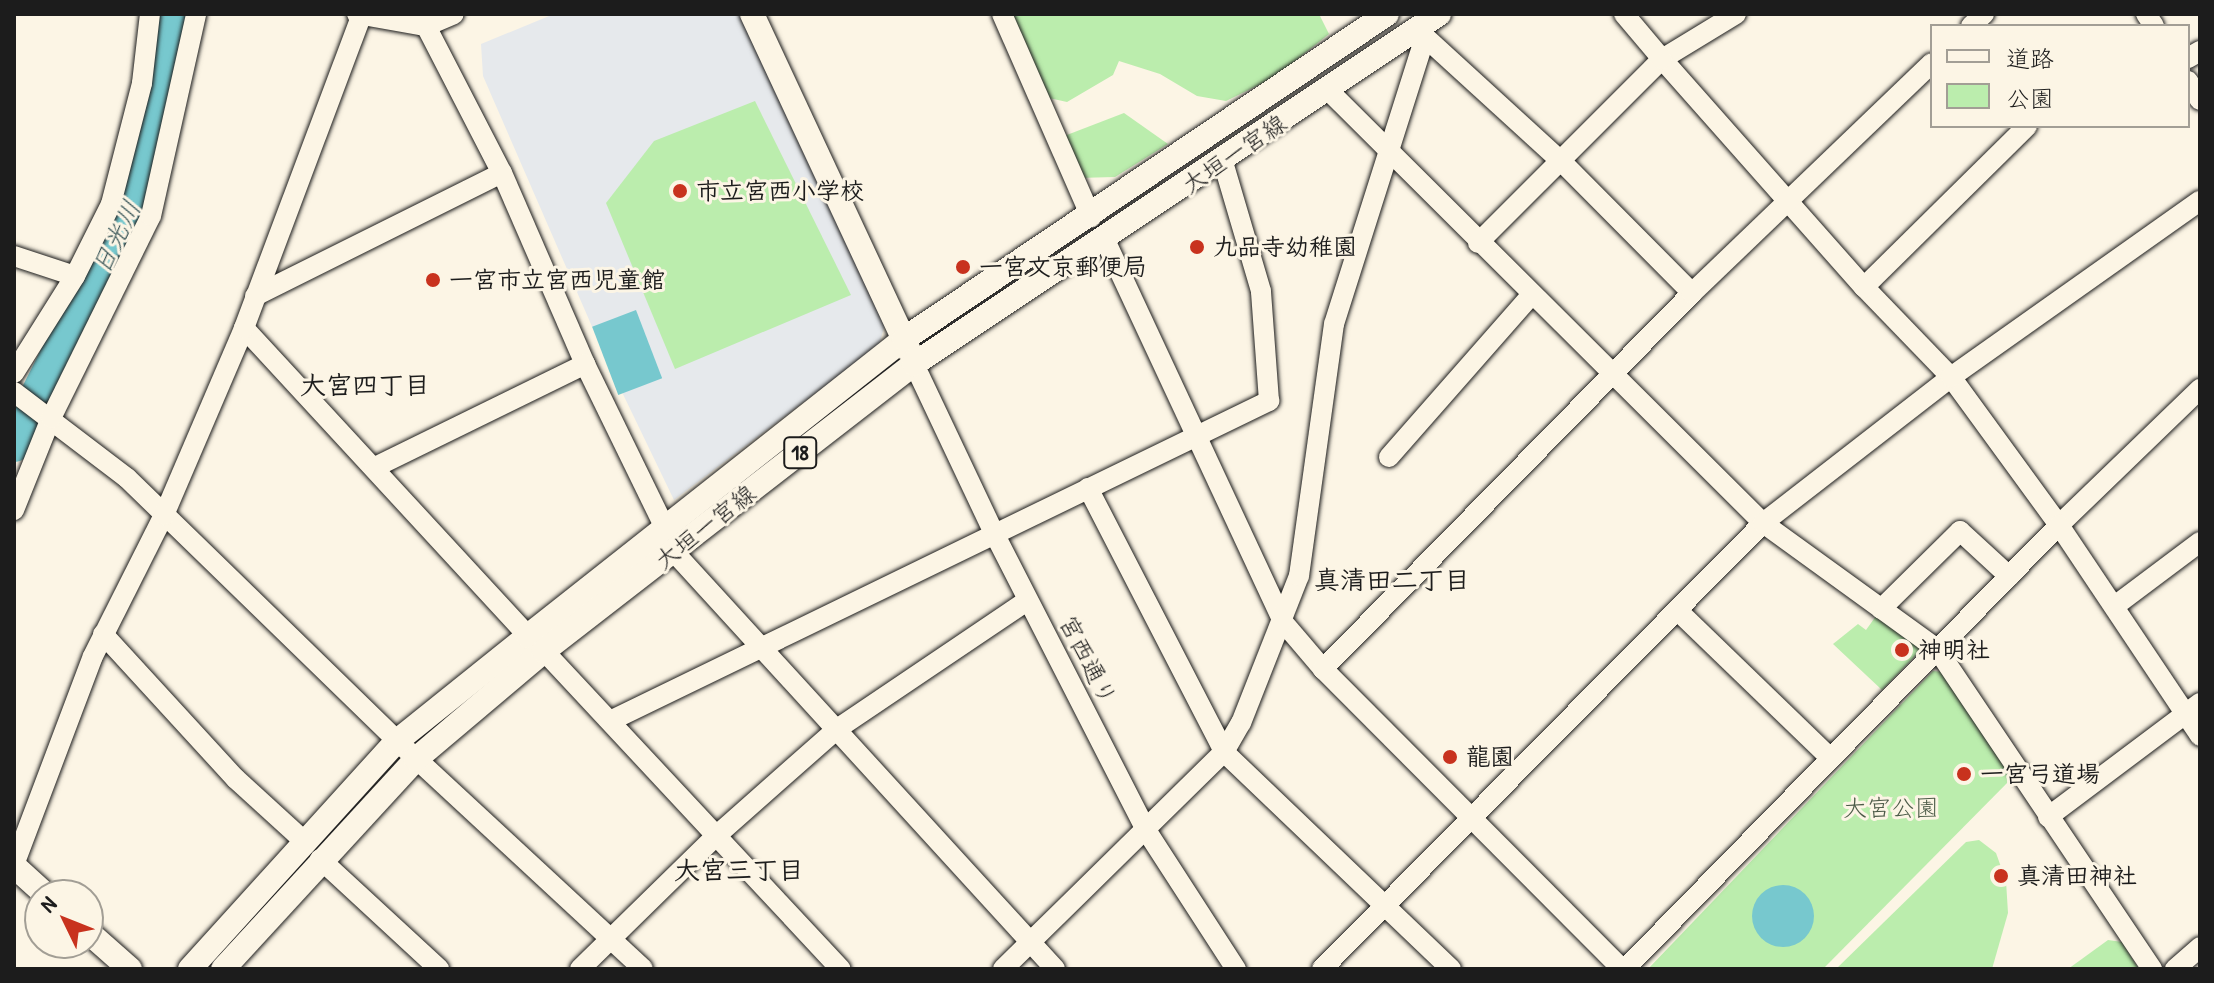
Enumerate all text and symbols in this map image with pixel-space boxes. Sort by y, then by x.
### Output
legend [1930,24,2190,128]
text: 道路 [2006,42,2054,74]
text: 公園 [2006,82,2054,114]
street label: 大垣一宮線 [1176,109,1292,199]
place label: 市立宮西小学校 [696,177,864,205]
marker: 市立宮西小学校 [671,182,689,200]
water label: 日光川 [85,195,147,279]
place label: 九品寺幼稚園 [1213,233,1357,261]
marker: 九品寺幼稚園 [1188,238,1206,256]
place label: 一宮文京郵便局 [979,253,1147,281]
marker: 一宮文京郵便局 [954,258,972,276]
place label: 一宮市立宮西児童館 [449,266,665,294]
marker: 一宮市立宮西児童館 [424,271,442,289]
district label: 大宮四丁目 [300,369,430,401]
road number: 18 [782,435,818,471]
street label: 大垣一宮線 [649,479,761,575]
district label: 真清田二丁目 [1314,564,1470,596]
street label: 宮西通り [1053,611,1123,709]
place label: 神明社 [1918,636,1990,664]
marker: 神明社 [1893,641,1911,659]
place label: 龍園 [1466,743,1514,771]
marker: 龍園 [1441,748,1459,766]
place label: 一宮弓道場 [1980,760,2100,788]
marker: 一宮弓道場 [1955,765,1973,783]
park label: 大宮公園 [1843,794,1939,822]
district label: 大宮三丁目 [674,854,804,886]
place label: 真清田神社 [2017,862,2137,890]
marker: 真清田神社 [1992,867,2010,885]
north arrow [24,879,104,959]
text: N [33,889,63,919]

